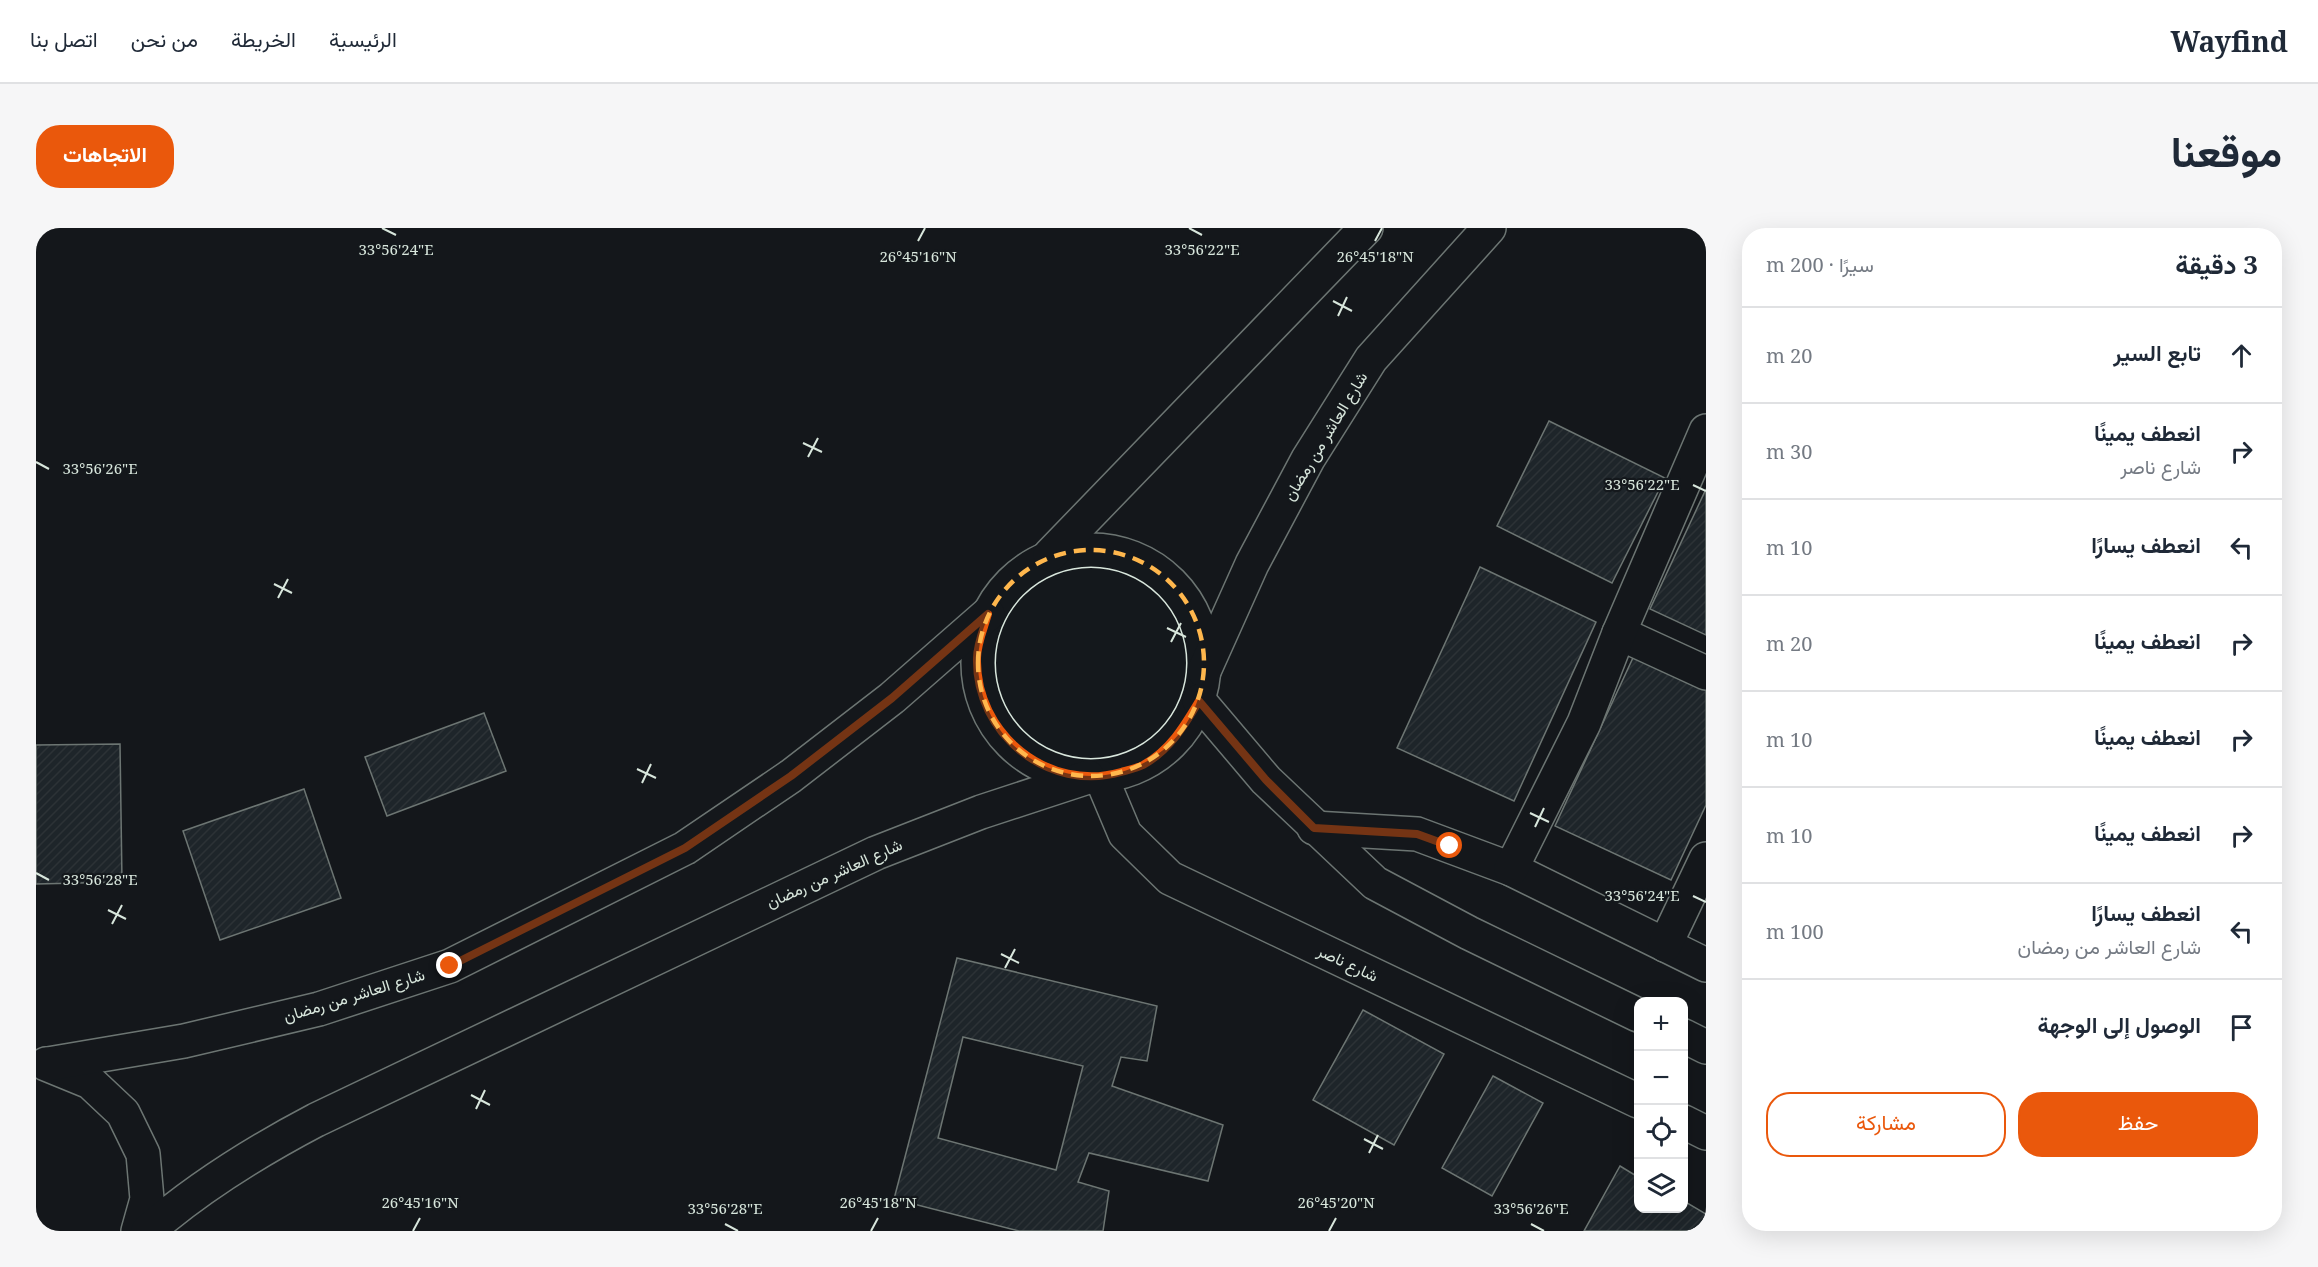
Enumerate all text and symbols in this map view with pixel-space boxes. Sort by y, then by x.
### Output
text: Wayfind [2170,22,2288,60]
text: اتصل بنا [30,25,98,53]
text: من نحن [131,25,198,53]
text: الخريطة [231,25,296,53]
text: الرئيسية [329,25,397,53]
text: موقعنا [2171,122,2282,179]
button: الاتجاهات [36,125,174,188]
text: 33°56'24"E [358,239,434,259]
text: 33°56'22"E [1164,239,1240,259]
text: 26°45'16"N [879,246,957,266]
text: 26°45'18"N [1336,246,1414,266]
text: 3 دقيقة [2175,246,2258,282]
text: سيرًا · 200 m [1766,251,1874,278]
text: تابع السير [2113,337,2201,367]
icon: ahead [2225,339,2258,372]
text: 20 m [1766,342,1812,369]
street label: شارع العاشر من رمضان [1278,367,1373,505]
text: انعطف يمينًا [2094,417,2201,447]
icon: right [2225,435,2258,468]
text: 30 m [1766,438,1812,465]
text: شارع ناصر [2120,453,2201,480]
text: 33°56'26"E [62,458,138,478]
text: 33°56'22"E [1604,474,1680,494]
text: انعطف يسارًا [2091,529,2201,559]
icon: left [2225,531,2258,564]
text: 10 m [1766,534,1812,561]
text: انعطف يمينًا [2094,625,2201,655]
icon: right [2225,627,2258,660]
text: 20 m [1766,630,1812,657]
text: انعطف يمينًا [2094,721,2201,751]
icon: right [2225,723,2258,756]
text: 10 m [1766,726,1812,753]
text: انعطف يمينًا [2094,817,2201,847]
icon: right [2225,819,2258,852]
text: 10 m [1766,822,1812,849]
route start [1436,832,1462,858]
street label: شارع العاشر من رمضان [763,833,906,914]
text: 33°56'28"E [62,869,138,889]
text: 33°56'24"E [1604,885,1680,905]
text: انعطف يسارًا [2091,897,2201,927]
icon: left [2225,915,2258,948]
text: 100 m [1766,918,1824,945]
text: شارع العاشر من رمضان [2018,933,2201,960]
street label: شارع ناصر [1313,939,1382,988]
route end [436,952,462,978]
street label: شارع العاشر من رمضان [281,963,428,1028]
map controls [1634,997,1688,1213]
button: + [1634,997,1688,1051]
text: الوصول إلى الوجهة [2037,1009,2201,1039]
icon: arrive [2225,1011,2258,1044]
button: − [1634,1051,1688,1105]
button: مشاركة [1766,1092,2006,1157]
button: حفظ [2018,1092,2258,1157]
button: locate [1634,1105,1688,1159]
button: layers [1634,1159,1688,1213]
text: 26°45'16"N [381,1192,459,1212]
text: 26°45'18"N [839,1192,917,1212]
text: 26°45'20"N [1297,1192,1375,1212]
text: 33°56'28"E [687,1198,763,1218]
text: 33°56'26"E [1493,1198,1569,1218]

